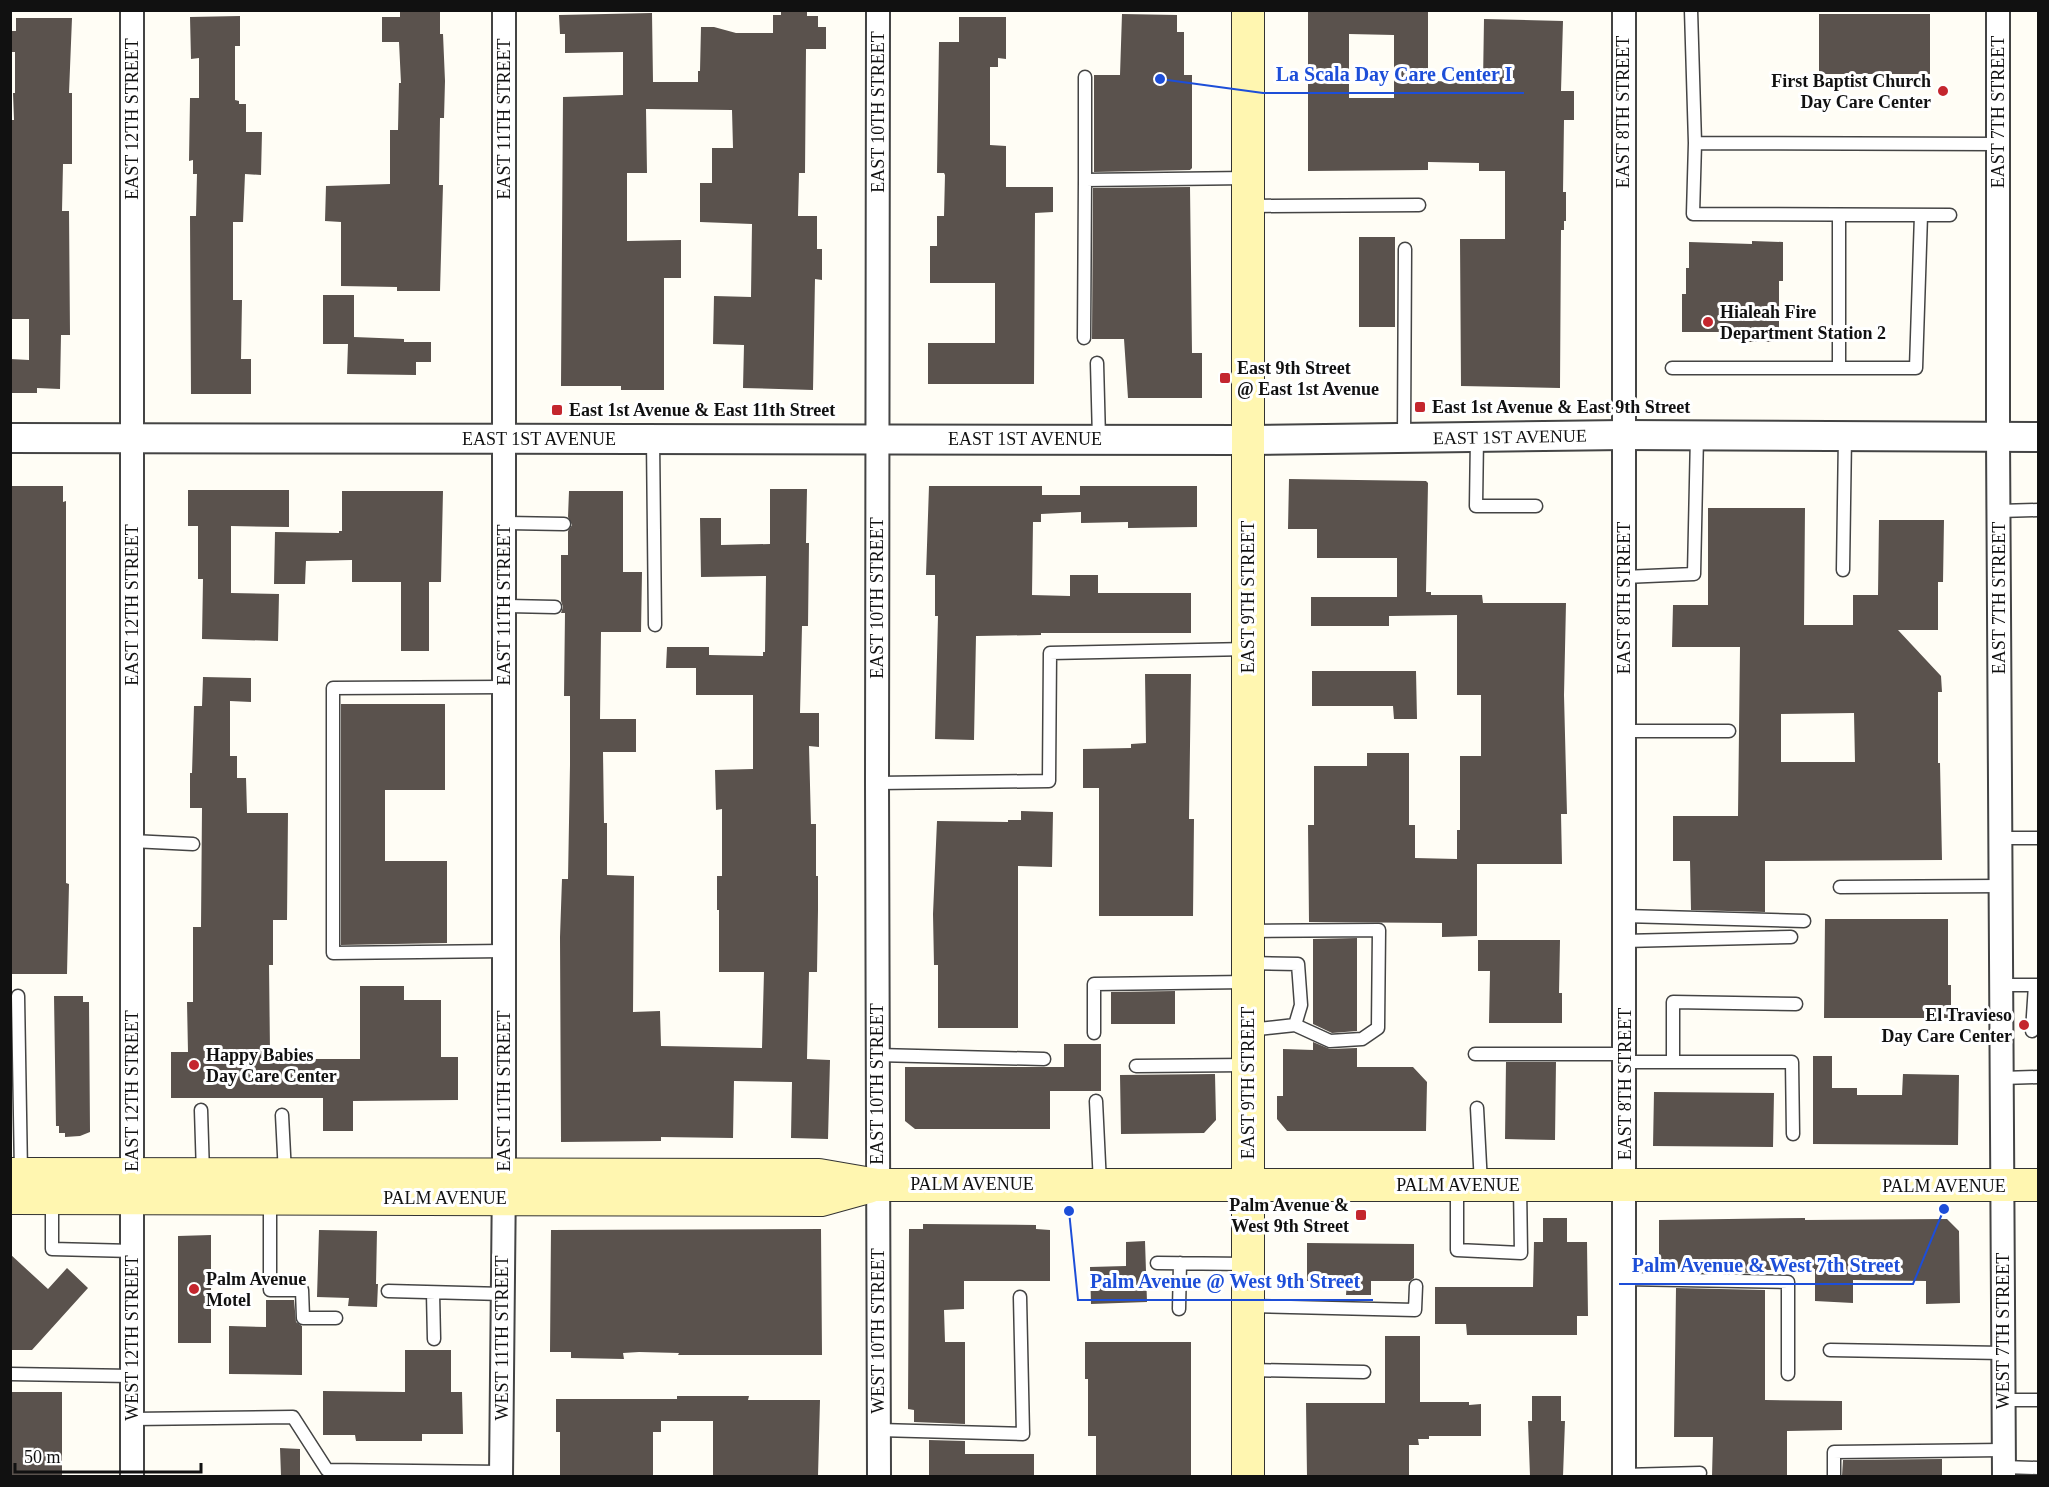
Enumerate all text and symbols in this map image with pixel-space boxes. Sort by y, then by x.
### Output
street label: EAST 10TH STREET [868,31,888,193]
street label: EAST 8TH STREET [1613,36,1633,188]
street label: EAST 7TH STREET [1988,36,2008,188]
street label: EAST 12TH STREET [122,38,142,200]
street label: EAST 11TH STREET [494,38,514,200]
callout: La Scala Day Care Center I [1263,55,1524,93]
text: La Scala Day Care Center I [1276,63,1512,86]
place label: First Baptist Church Day Care Center [1771,71,1931,112]
marker: First Baptist Church Day Care Center [1936,84,1950,98]
place label: Hialeah Fire Department Station 2 [1720,302,1886,343]
marker: Hialeah Fire Department Station 2 [1701,315,1715,329]
place label: East 9th Street @ East 1st Avenue [1237,358,1379,399]
marker: East 9th Street @ East 1st Avenue [1218,371,1232,385]
place label: East 1st Avenue & East 9th Street [1432,397,1690,417]
place label: East 1st Avenue & East 11th Street [569,400,835,420]
marker: East 1st Avenue & East 9th Street [1413,400,1427,414]
marker: East 1st Avenue & East 11th Street [550,403,564,417]
street label: EAST 1ST AVENUE [1433,426,1587,448]
street label: EAST 1ST AVENUE [462,429,616,449]
street label: EAST 1ST AVENUE [948,429,1102,449]
street label: EAST 10TH STREET [867,517,887,679]
street label: EAST 9TH STREET [1238,521,1258,673]
street label: EAST 8TH STREET [1614,522,1634,674]
street label: EAST 7TH STREET [1989,522,2009,674]
street label: EAST 12TH STREET [122,524,142,686]
street label: EAST 11TH STREET [494,524,514,686]
street label: EAST 10TH STREET [867,1003,887,1165]
place label: El Travieso Day Care Center [1881,1005,2012,1046]
street label: EAST 9TH STREET [1238,1007,1258,1159]
street label: EAST 8TH STREET [1615,1008,1635,1160]
street label: EAST 12TH STREET [122,1010,142,1172]
street label: EAST 11TH STREET [494,1010,514,1172]
marker: El Travieso Day Care Center [2017,1018,2031,1032]
place label: Happy Babies Day Care Center [206,1045,337,1086]
marker: Happy Babies Day Care Center [187,1058,201,1072]
street label: PALM AVENUE [910,1174,1034,1194]
street label: PALM AVENUE [1396,1175,1520,1195]
street label: PALM AVENUE [1882,1176,2006,1196]
street label: PALM AVENUE [383,1188,507,1208]
place label: Palm Avenue & West 9th Street [1229,1195,1349,1236]
marker: Palm Avenue & West 9th Street [1354,1208,1368,1222]
callout: Palm Avenue & West 7th Street [1619,1246,1913,1284]
street label: WEST 10TH STREET [868,1248,888,1414]
street label: WEST 7TH STREET [1993,1253,2013,1409]
text: Palm Avenue & West 7th Street [1632,1254,1900,1276]
street label: WEST 12TH STREET [122,1255,142,1421]
street label: WEST 11TH STREET [492,1256,512,1421]
callout: Palm Avenue @ West 9th Street [1078,1262,1373,1300]
place label: Palm Avenue Motel [206,1269,306,1310]
text: Palm Avenue @ West 9th Street [1090,1270,1360,1293]
marker: Palm Avenue Motel [187,1282,201,1296]
scale bar [15,1436,201,1474]
text: 50 m [24,1447,61,1467]

